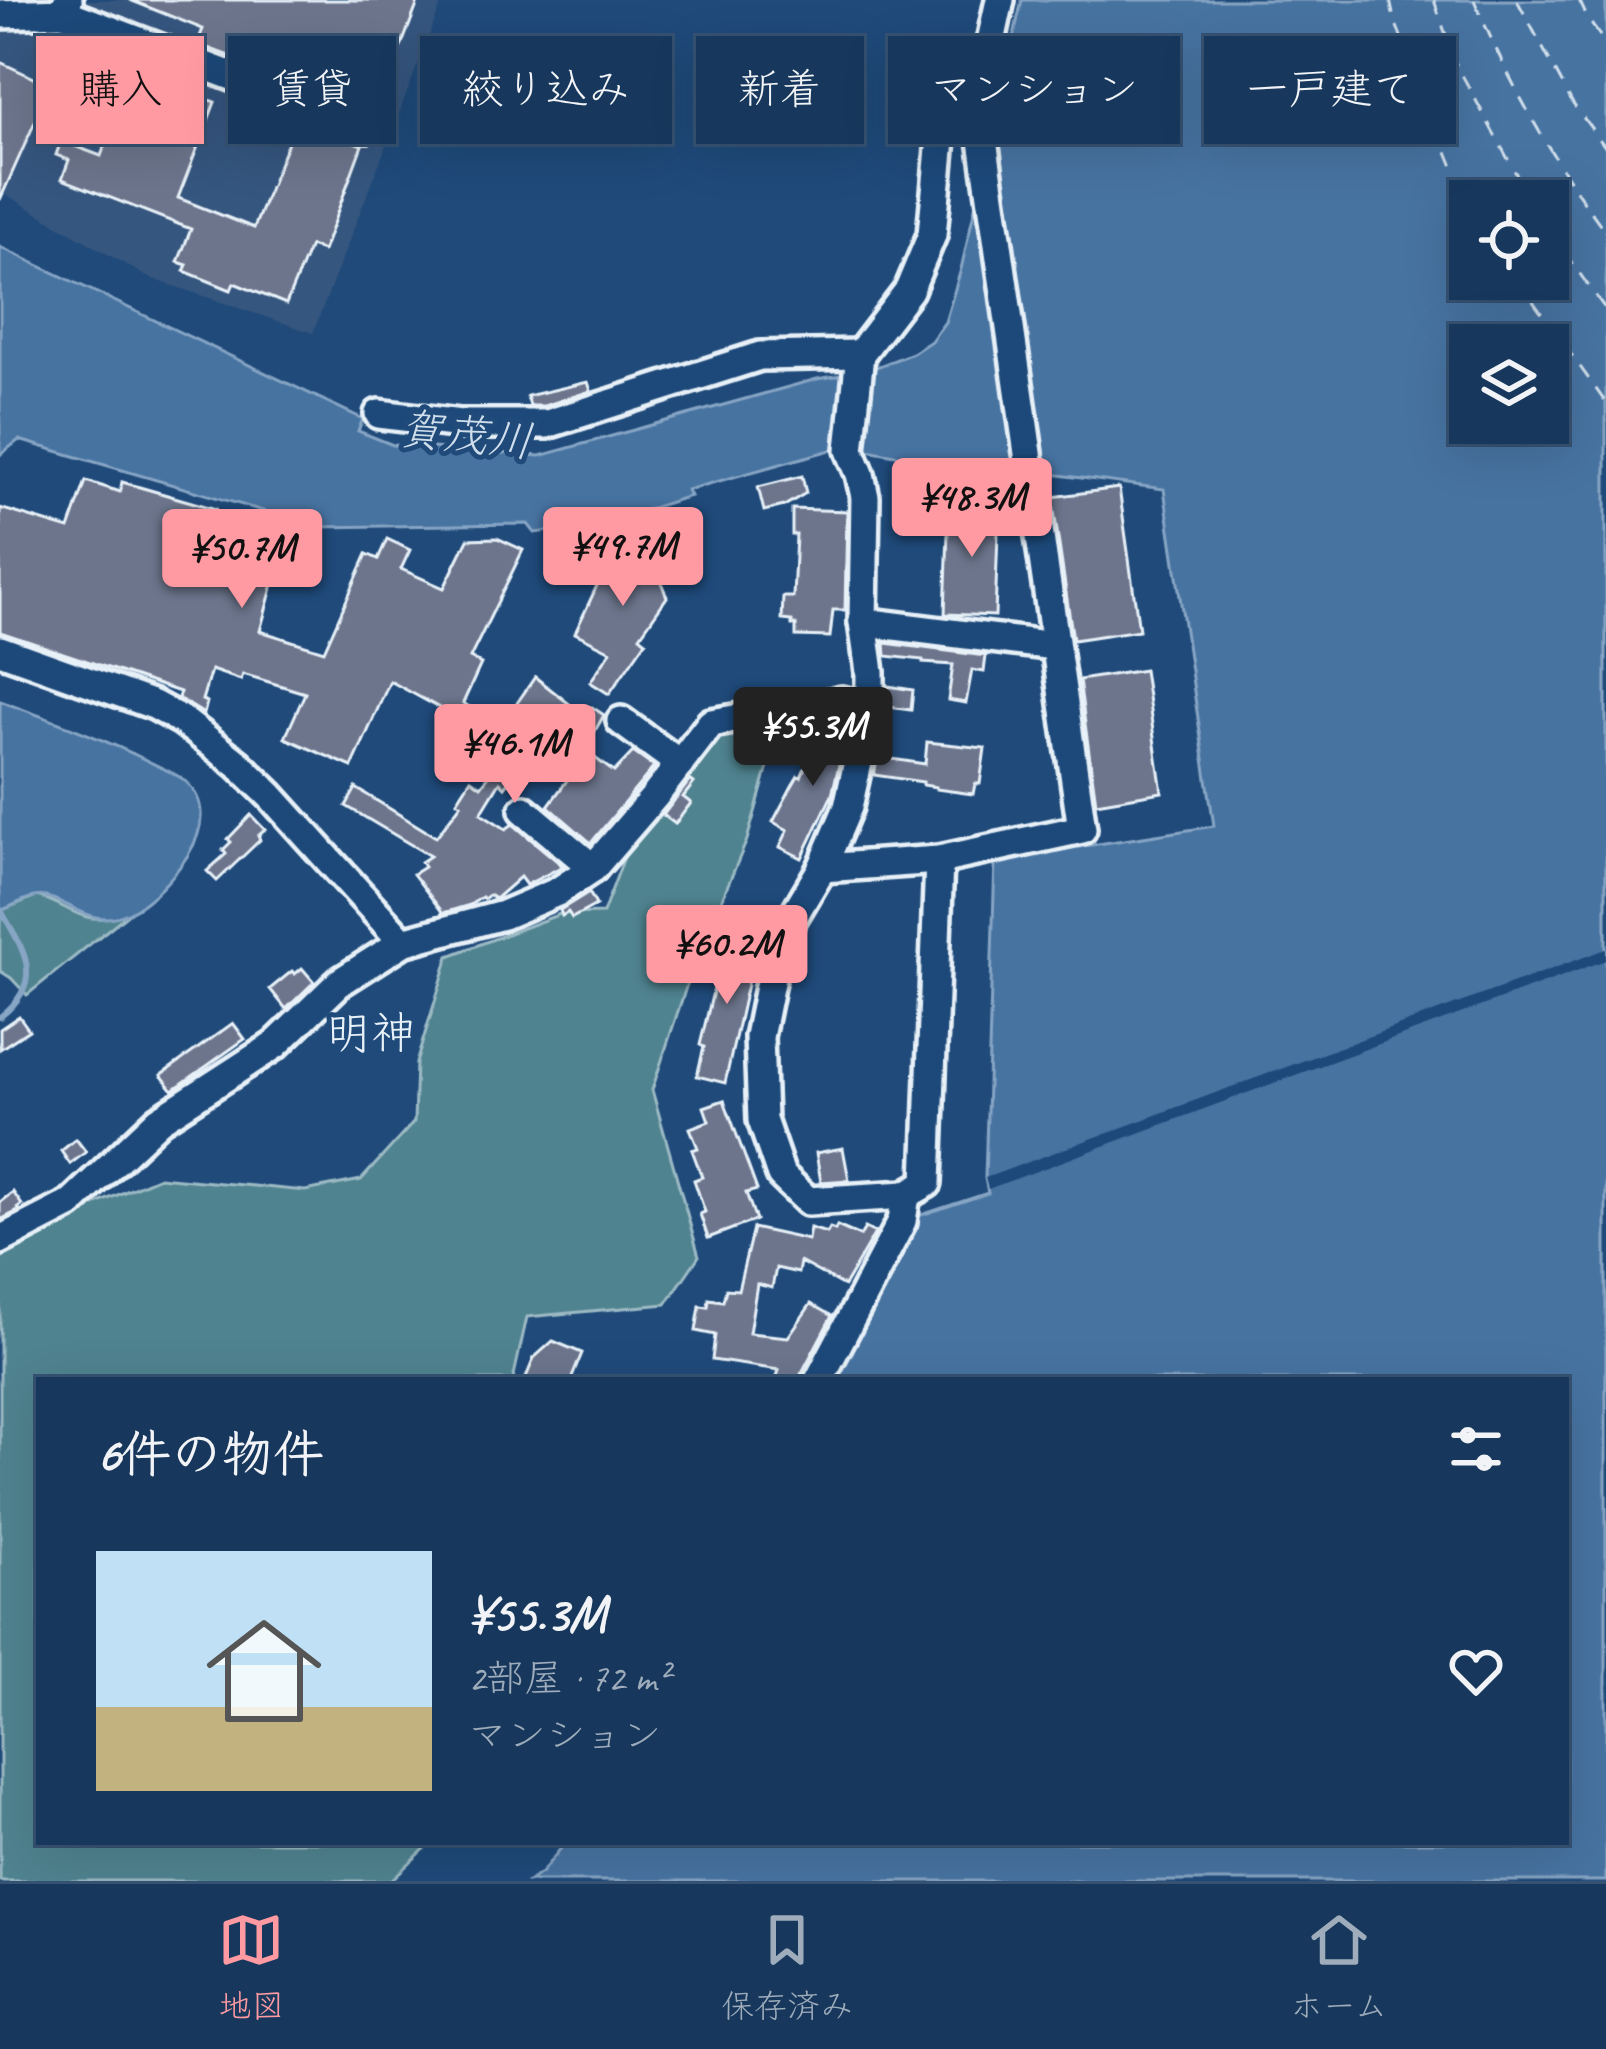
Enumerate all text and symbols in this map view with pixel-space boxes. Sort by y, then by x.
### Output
chip: 購入 [36,36,204,144]
chip: 賃貸 [228,36,396,144]
chip: 絞り込み [420,36,672,144]
chip: 新着 [696,36,864,144]
chip: マンション [888,36,1180,144]
chip: 一戸建て [1204,36,1456,144]
map controls [1449,180,1569,444]
button: locate [1449,180,1569,300]
button: layers [1449,324,1569,444]
water label: 賀茂川 [396,400,536,471]
pin: ¥48.3M [874,458,1070,560]
text: ¥48.3M [919,472,1025,521]
pin: ¥49.7M [525,507,721,609]
pin: ¥50.7M [144,509,340,611]
text: ¥49.7M [570,521,676,570]
text: ¥50.7M [189,523,295,572]
pin: ¥55.3M [715,687,911,789]
text: ¥55.3M [760,701,866,750]
pin: ¥46.1M [417,704,613,806]
text: ¥46.1M [461,718,569,767]
pin: ¥60.2M [629,905,825,1007]
text: ¥60.2M [673,919,781,968]
district label: 明神 [326,1005,416,1062]
icon: filters [1443,1416,1509,1482]
text: 6件の物件 [96,1422,324,1486]
text: ¥55.3M [468,1582,605,1646]
icon: home [192,1599,336,1743]
icon: heart [1443,1638,1509,1704]
text: 2部屋 · 72 m² [468,1654,669,1703]
text: マンション [468,1711,661,1760]
tab: 地図 [218,1907,284,2027]
tab: 保存済み [721,1907,853,2027]
tab: ホーム [1290,1907,1388,2027]

